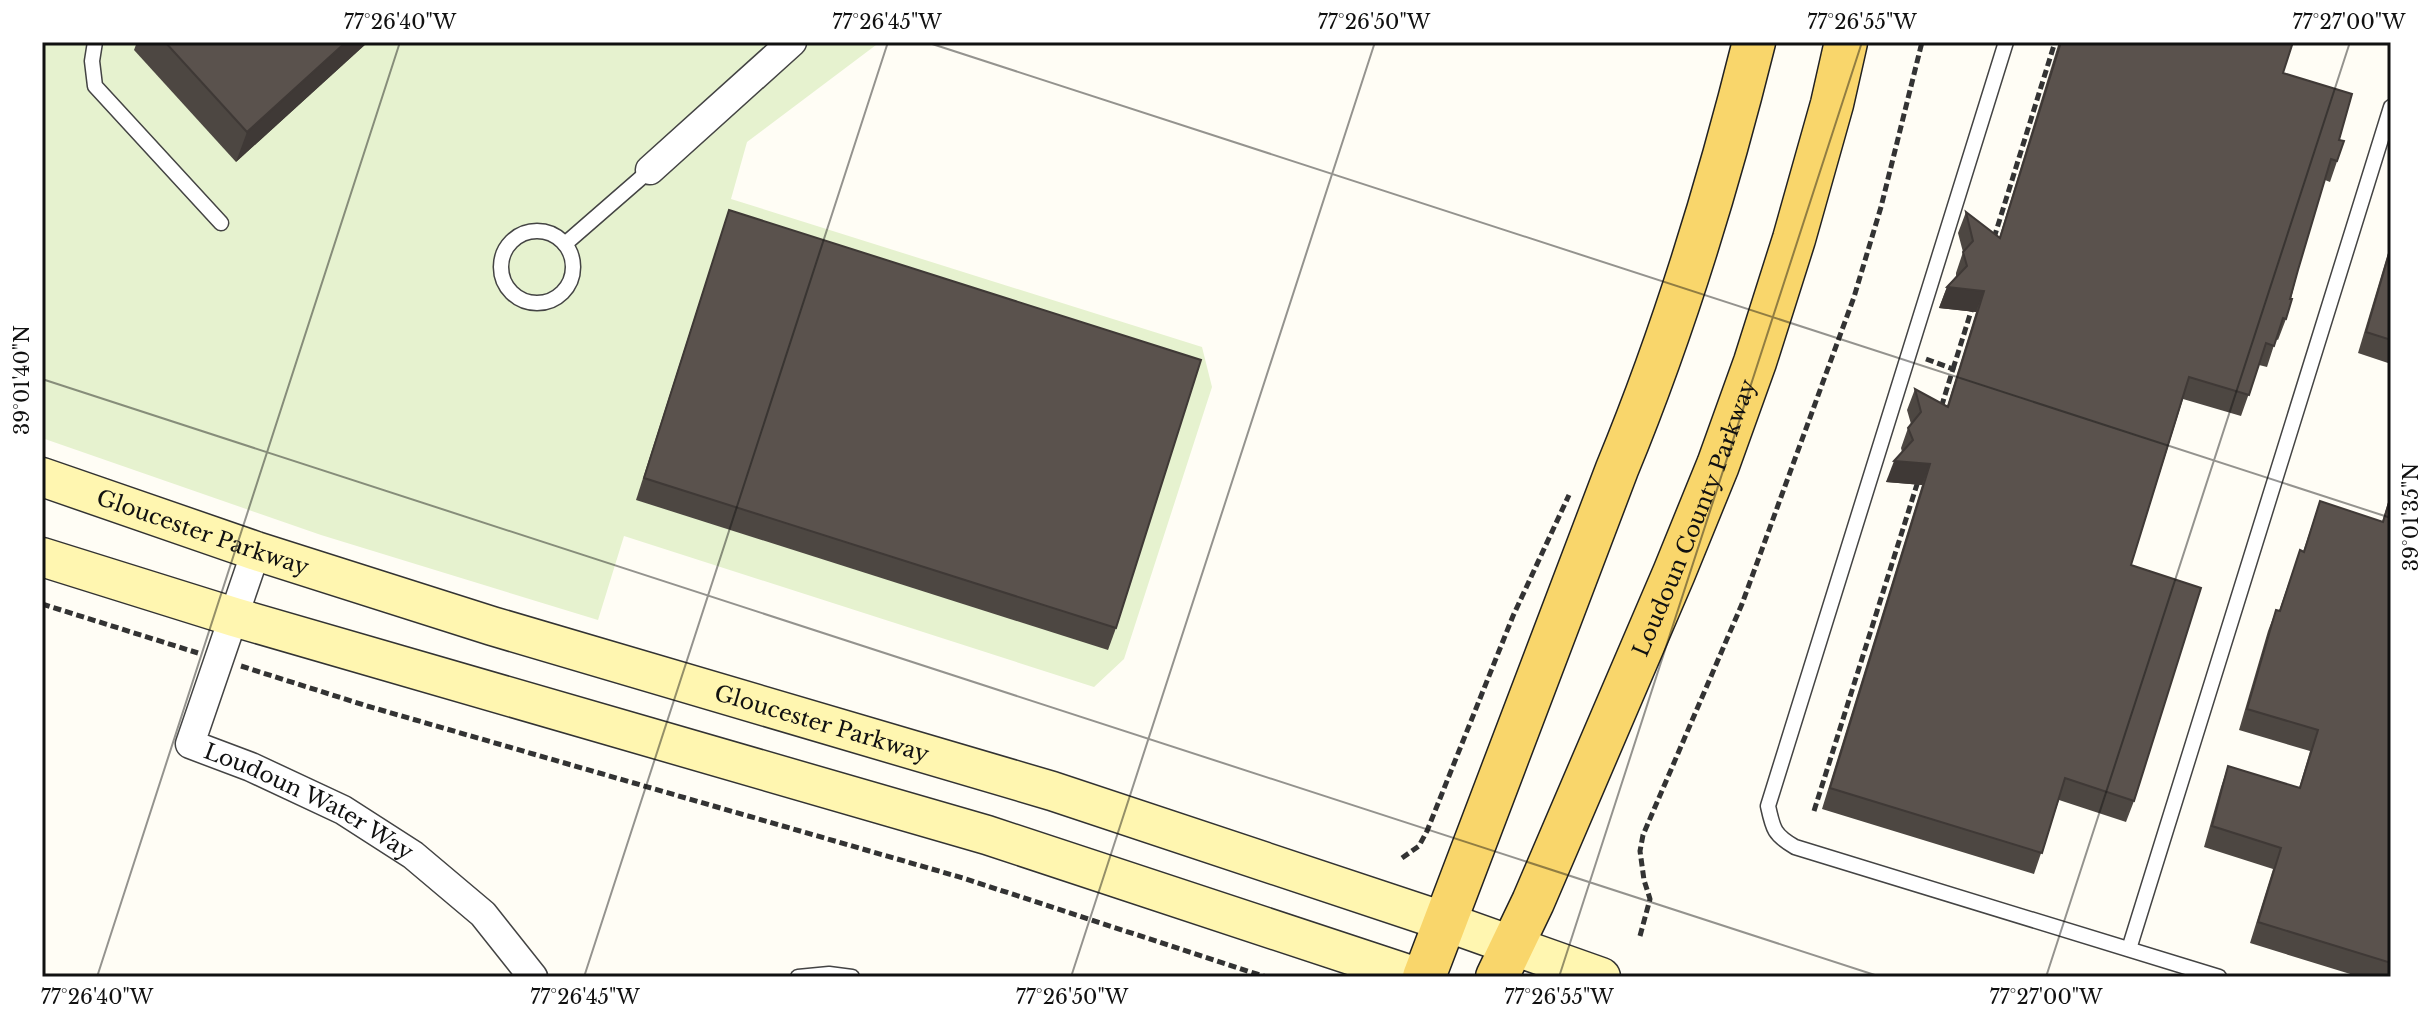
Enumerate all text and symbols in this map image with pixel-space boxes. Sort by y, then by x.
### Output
text: 77°26'40"W [344,10,457,34]
text: 77°26'45"W [832,10,942,34]
text: 77°26'50"W [1318,10,1431,34]
text: 77°26'55"W [1807,10,1917,34]
text: 77°27'00"W [2292,10,2406,34]
text: 39°01'40"N [10,325,34,435]
street label: Loudoun County Parkway [1626,375,1761,660]
text: 39°01'35"N [2399,463,2423,571]
street label: Gloucester Parkway [93,483,312,580]
street label: Gloucester Parkway [711,679,932,768]
street label: Loudoun Water Way [200,737,419,865]
text: 77°26'40"W [41,985,154,1009]
text: 77°26'45"W [530,985,640,1009]
text: 77°26'50"W [1016,985,1129,1009]
text: 77°26'55"W [1504,985,1614,1009]
text: 77°27'00"W [1989,985,2103,1009]

